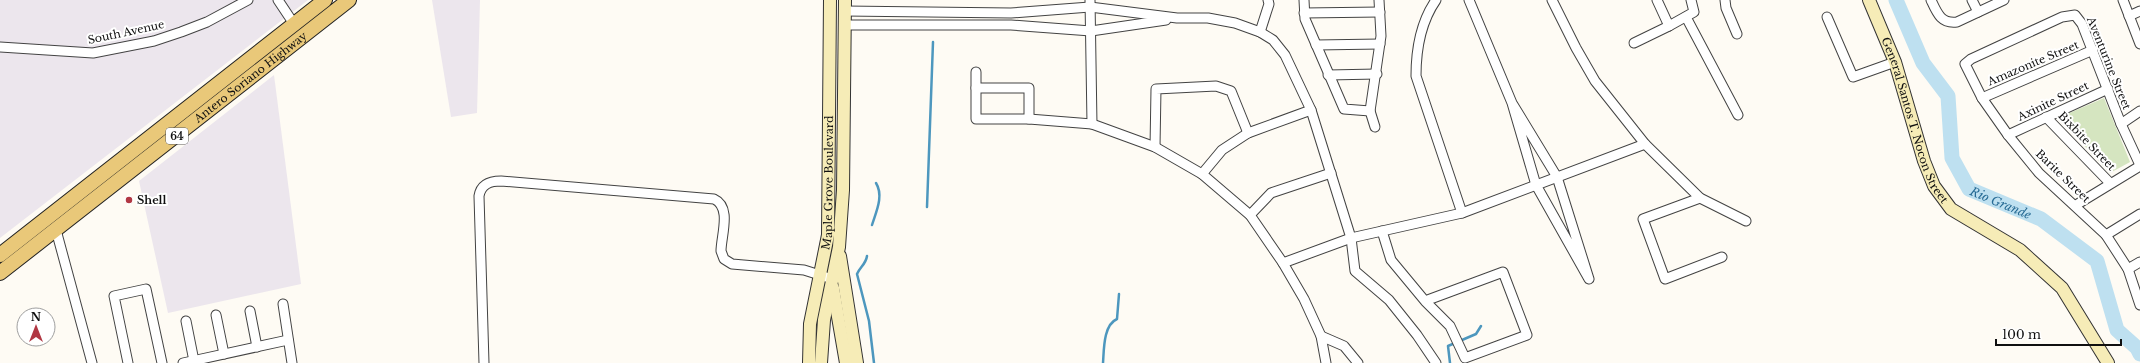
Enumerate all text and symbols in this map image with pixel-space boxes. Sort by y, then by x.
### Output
street label: Aventurine Street [2084,14,2134,112]
street label: South Avenue [86,17,166,47]
street label: Antero Soriano Highway [190,29,310,126]
street label: General Santos T. Nocon Street [1878,35,1952,207]
street label: Amazonite Street [1984,37,2081,89]
street label: Axinite Street [2014,78,2092,124]
street label: Bixbite Street [2055,109,2119,174]
street label: Maple Grove Boulevard [818,115,836,251]
road number: 64 [166,128,188,144]
street label: Barite Street [2033,147,2094,206]
water label: Rio Grande [1967,183,2034,222]
place label: Shell [137,193,166,207]
marker: Shell [124,195,134,205]
north arrow [16,307,56,347]
text: N [31,310,42,324]
scale bar [1996,321,2121,347]
text: 100 m [2002,327,2041,342]

